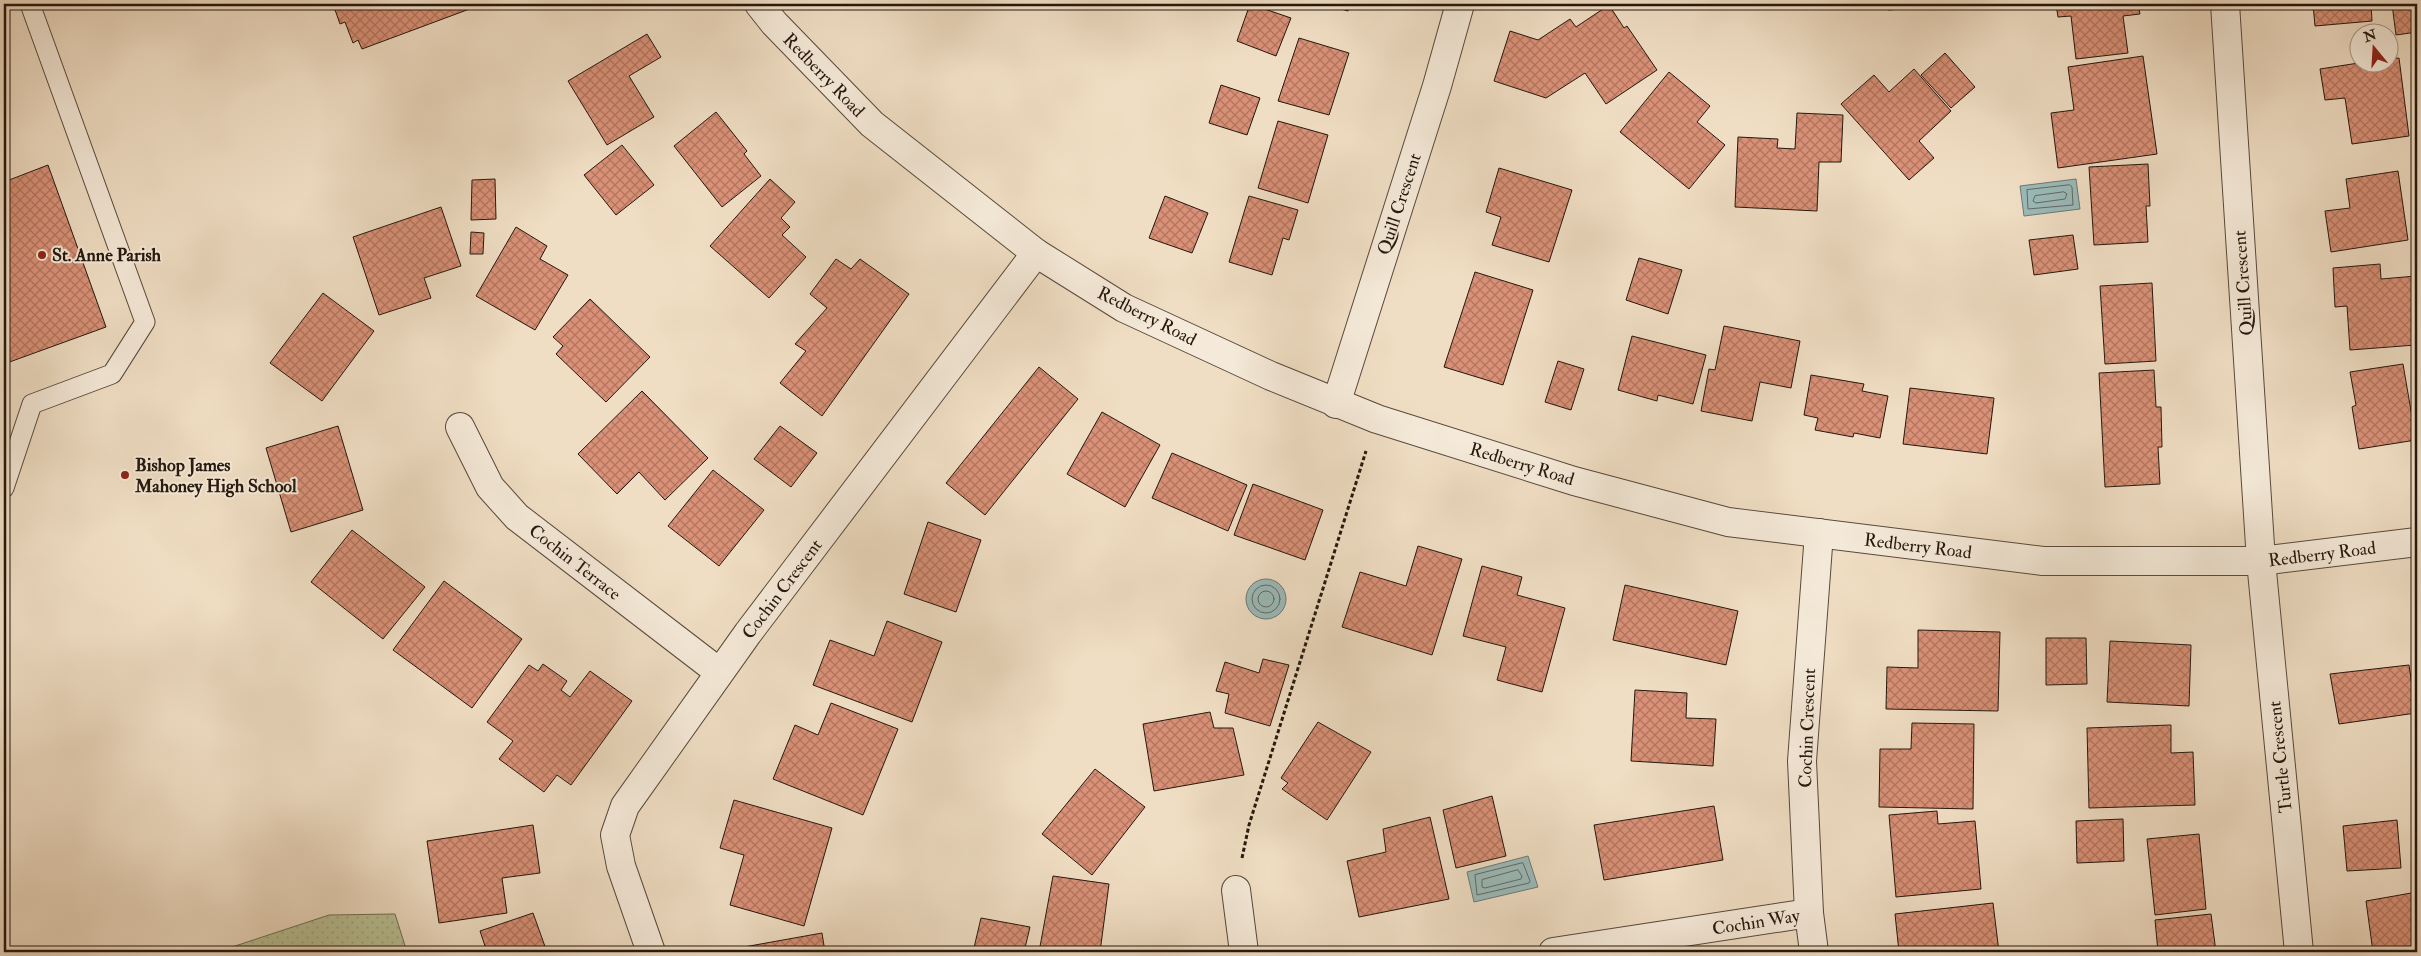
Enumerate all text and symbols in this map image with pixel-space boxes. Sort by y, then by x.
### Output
north arrow [2348,22,2398,72]
text: N [2361,26,2379,46]
street label: Redberry Road [778,28,870,122]
street label: Quill Crescent [1372,150,1427,258]
street label: Quill Crescent [2228,229,2259,336]
place label: St. Anne Parish [52,244,162,267]
marker: St. Anne Parish [36,249,48,261]
street label: Redberry Road [1093,282,1200,351]
street label: Redberry Road [1467,438,1577,491]
place label: Bishop James Mahoney High School [134,454,297,498]
marker: Bishop James Mahoney High School [119,469,131,481]
street label: Cochin Terrace [524,519,626,606]
street label: Redberry Road [1863,528,1973,565]
street label: Cochin Crescent [737,535,828,644]
street label: Redberry Road [2267,536,2377,573]
street label: Cochin Crescent [1794,668,1821,788]
street label: Turtle Crescent [2263,700,2298,814]
street label: Cochin Way [1711,904,1803,941]

